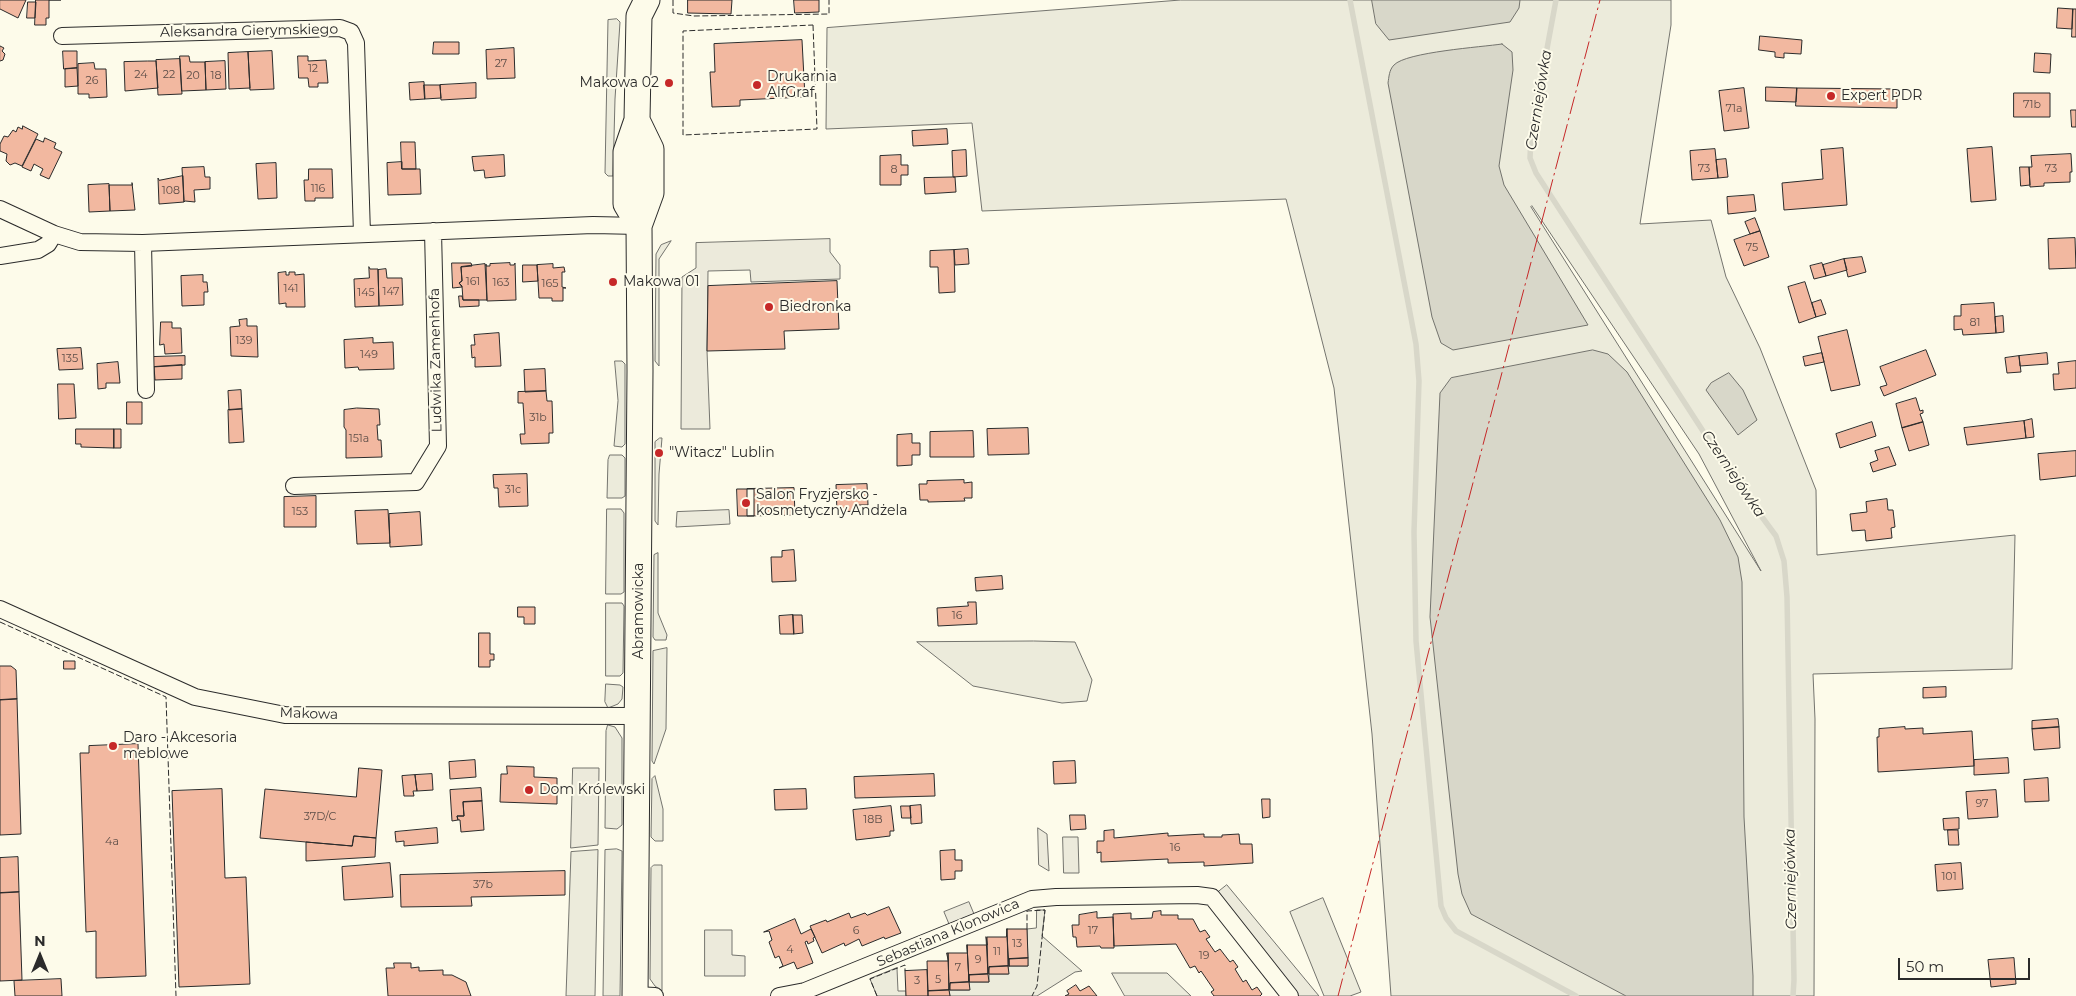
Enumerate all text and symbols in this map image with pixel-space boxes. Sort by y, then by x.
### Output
street label: Aleksandra Gierymskiego [160,21,338,41]
water label: Czerniejówka [1522,49,1556,151]
house number: 27 [495,57,507,71]
house number: 12 [308,62,318,76]
house number: 24 [134,68,148,82]
house number: 22 [163,68,175,82]
house number: 20 [186,69,200,83]
house number: 18 [211,69,221,83]
place label: Drukarnia AlfGraf [767,69,837,102]
house number: 26 [86,74,98,88]
place label: Makowa 02 [580,75,659,91]
marker: Makowa 02 [663,77,675,89]
marker: Drukarnia AlfGraf [751,79,763,91]
place label: Expert PDR [1841,88,1922,104]
marker: Expert PDR [1825,90,1837,102]
house number: 71b [2023,98,2041,112]
house number: 71a [1725,102,1743,116]
house number: 73 [1698,162,1710,176]
house number: 73 [2045,162,2057,176]
house number: 8 [890,163,898,177]
house number: 116 [311,182,325,196]
house number: 108 [162,184,180,198]
house number: 75 [1746,241,1758,255]
place label: Makowa 01 [623,274,700,290]
house number: 161 [466,275,480,289]
house number: 163 [493,276,509,290]
marker: Makowa 01 [607,276,619,288]
house number: 165 [542,277,558,291]
house number: 141 [284,282,298,296]
house number: 147 [382,285,400,299]
house number: 145 [357,286,375,300]
street label: Ludwika Zamenhofa [426,288,446,432]
place label: Biedronka [779,299,851,315]
marker: Biedronka [763,301,775,313]
house number: 81 [1970,316,1980,330]
house number: 139 [236,334,252,348]
house number: 149 [360,348,378,362]
house number: 135 [62,352,78,366]
house number: 31b [529,411,547,425]
water label: Czerniejówka [1697,427,1769,521]
house number: 151a [349,432,369,446]
place label: "Witacz" Lublin [669,445,775,461]
marker: "Witacz" Lublin [653,447,665,459]
house number: 31c [505,483,521,497]
place label: Salon Fryzjersko - kosmetyczny Andżela [756,487,907,520]
marker: Salon Fryzjersko - kosmetyczny Andżela [740,497,752,509]
house number: 153 [292,505,308,519]
street label: Abramowicka [631,563,647,659]
house number: 16 [952,609,962,623]
street label: Makowa [279,705,339,723]
place label: Daro - Akcesoria meblowe [123,730,237,762]
marker: Daro - Akcesoria meblowe [107,740,119,752]
place label: Dom Królewski [539,782,645,798]
marker: Dom Królewski [523,784,535,796]
house number: 97 [1975,797,1989,811]
house number: 37D/C [304,810,336,824]
house number: 18B [863,813,883,827]
water label: Czerniejówka [1781,828,1801,930]
house number: 4a [105,835,119,849]
house number: 16 [1170,841,1180,855]
house number: 101 [1941,870,1957,884]
house number: 37b [473,878,493,892]
street label: Sebastiana Klonowica [874,895,1022,971]
house number: 6 [853,924,859,938]
house number: 17 [1088,924,1098,938]
north arrow [15,931,65,981]
text: N [34,932,46,950]
house number: 13 [1012,937,1022,951]
house number: 4 [786,943,794,957]
house number: 11 [993,945,1001,959]
scale bar [1901,948,2034,980]
house number: 19 [1199,949,1209,963]
house number: 9 [975,953,981,967]
text: 50 m [1906,957,1944,976]
house number: 7 [955,961,961,975]
house number: 5 [935,973,941,987]
house number: 3 [914,974,920,988]

